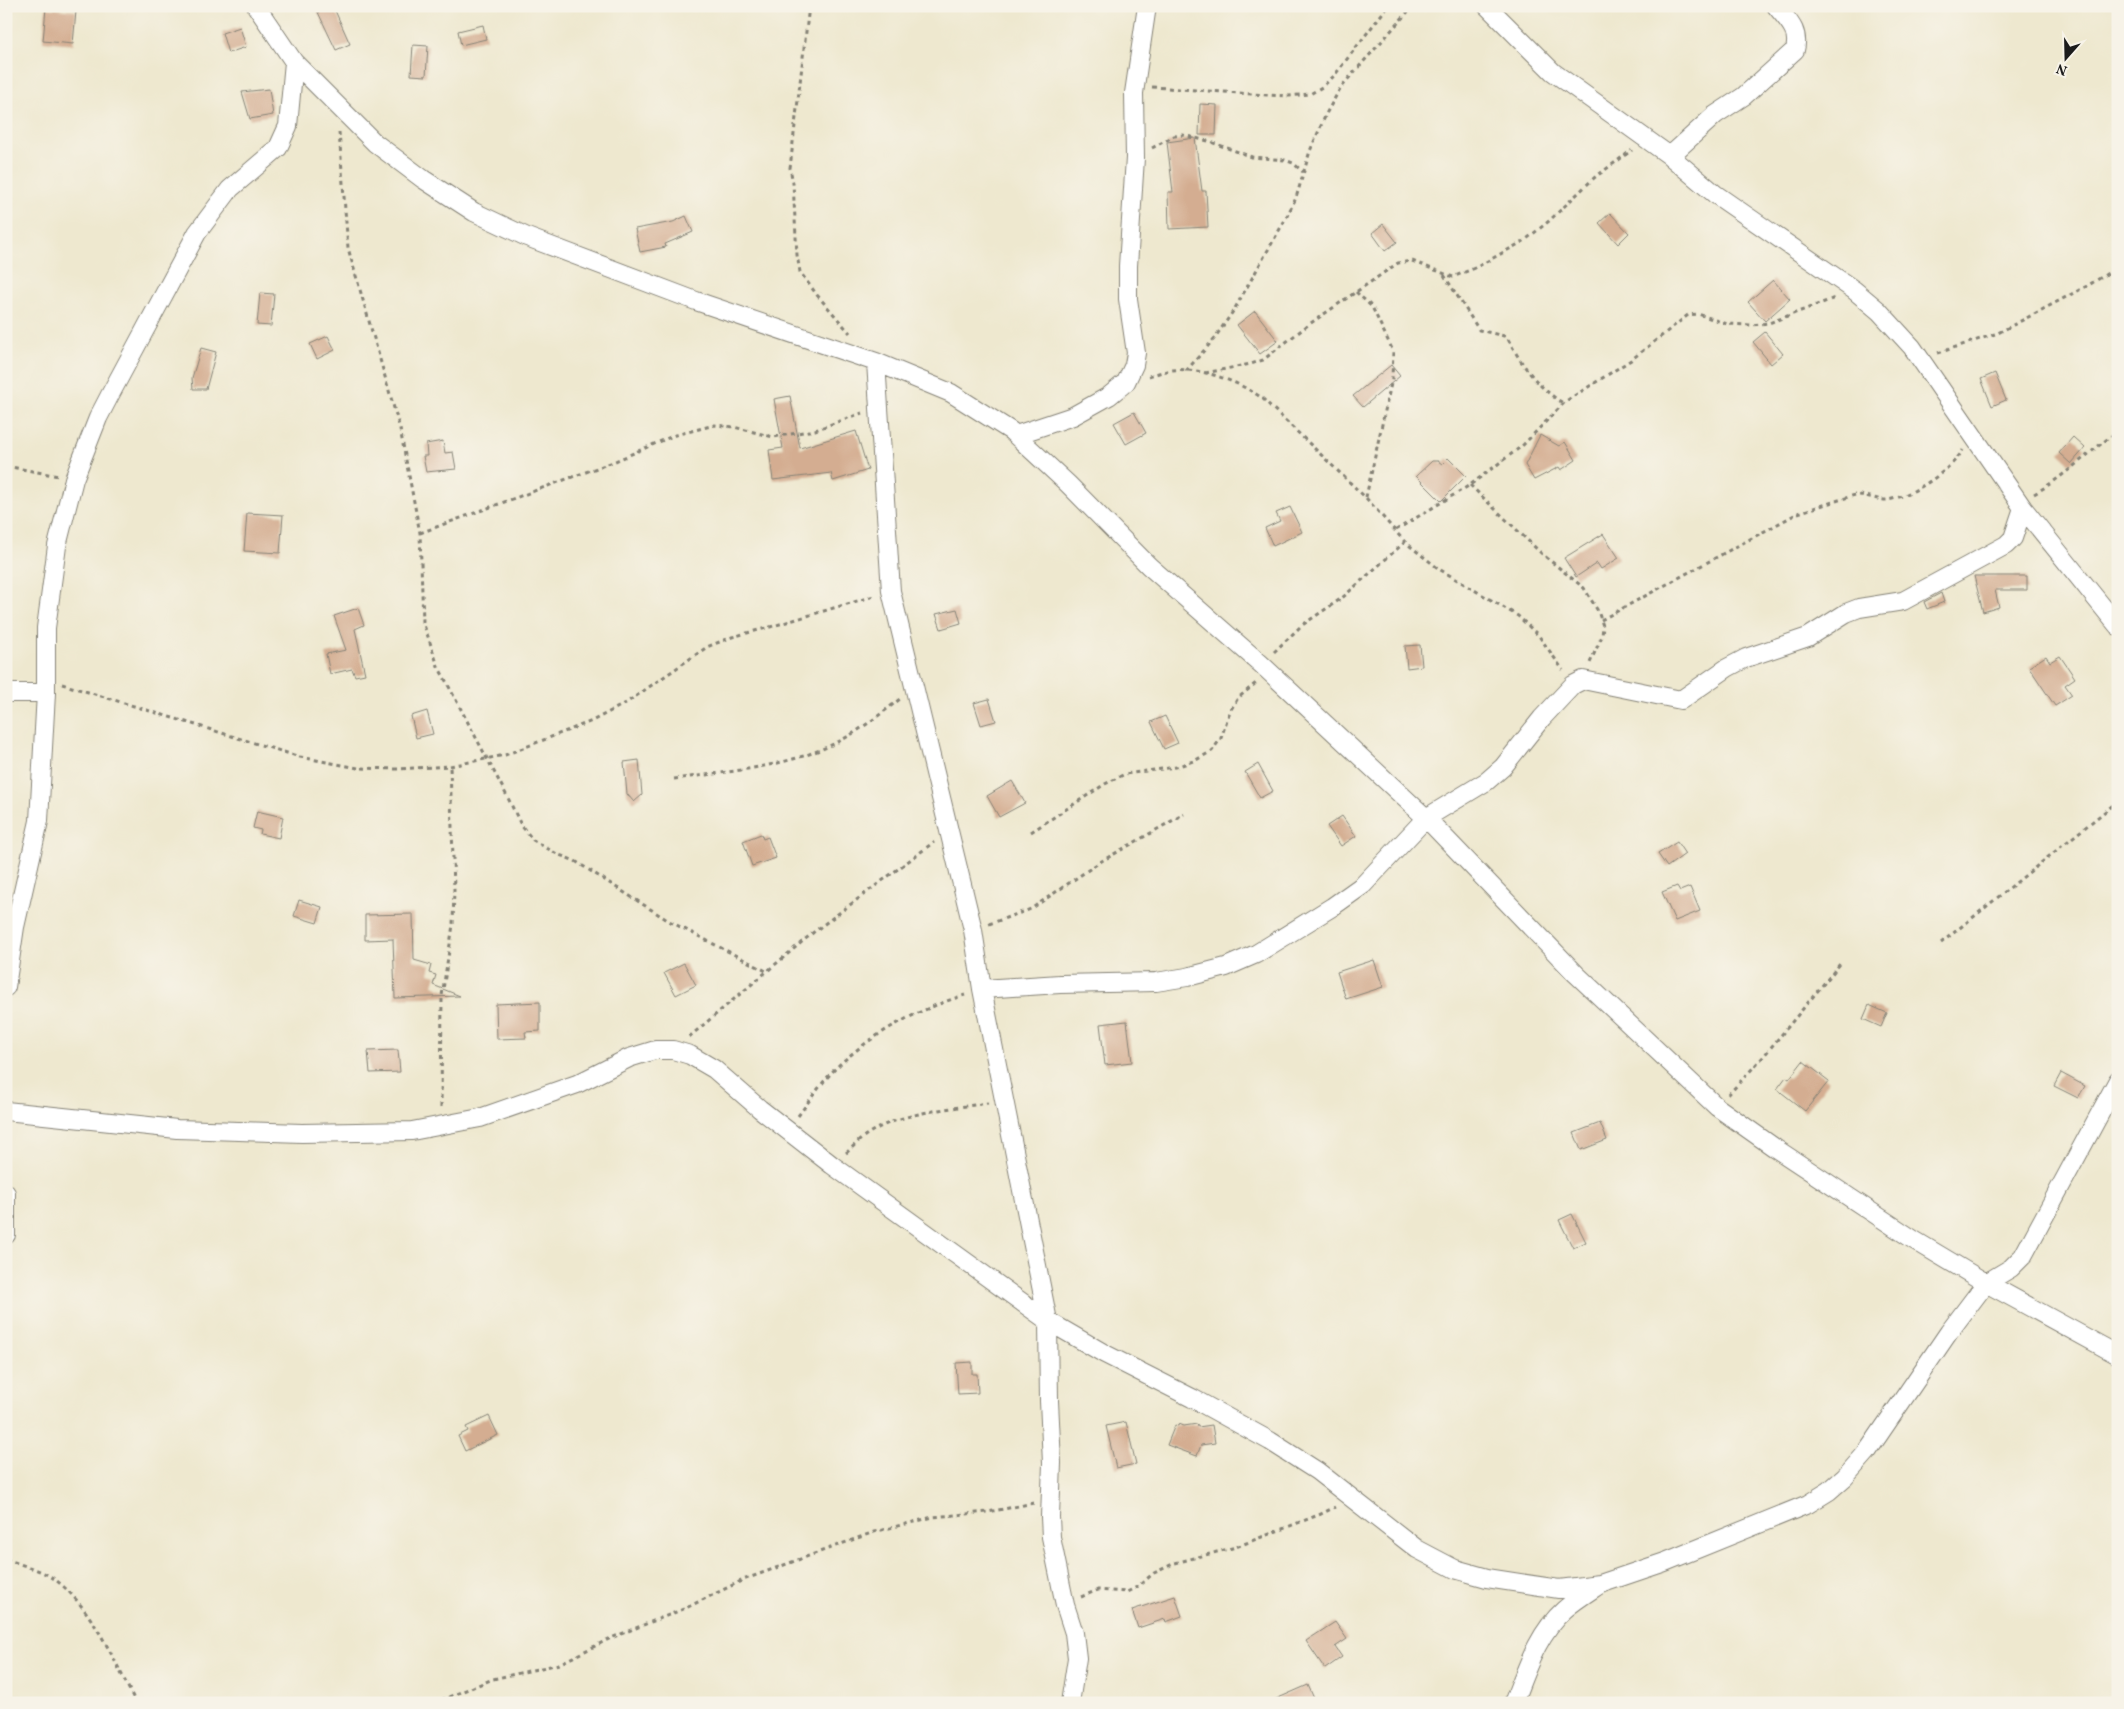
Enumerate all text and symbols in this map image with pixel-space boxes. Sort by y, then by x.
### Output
north arrow [2042,32,2092,82]
text: N [2054,58,2070,79]

